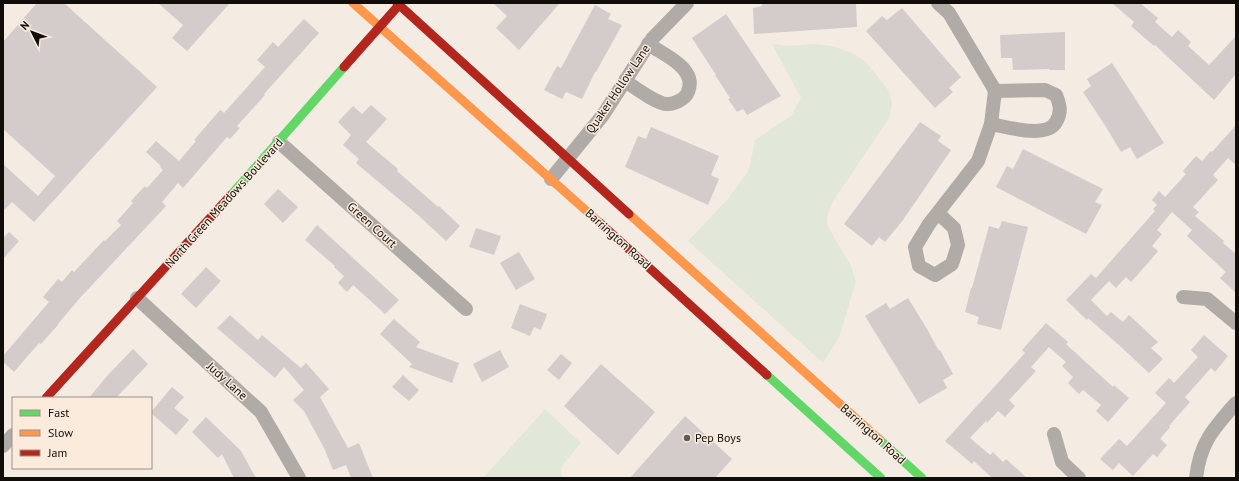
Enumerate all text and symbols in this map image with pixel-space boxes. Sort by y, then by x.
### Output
north arrow [12,12,52,52]
text: N [17,18,32,33]
street label: Quaker Hollow Lane [582,42,653,136]
street label: North Green Meadows Boulevard [162,135,286,270]
street label: Green Court [345,199,400,251]
street label: Barrington Road [583,205,654,272]
street label: Judy Lane [203,358,251,403]
legend [12,397,152,469]
street label: Barrington Road [838,400,909,467]
text: Fast [48,405,69,420]
text: Slow [48,425,73,440]
place label: Pep Boys [695,430,741,445]
marker: Pep Boys [682,433,692,443]
text: Jam [47,445,67,460]

